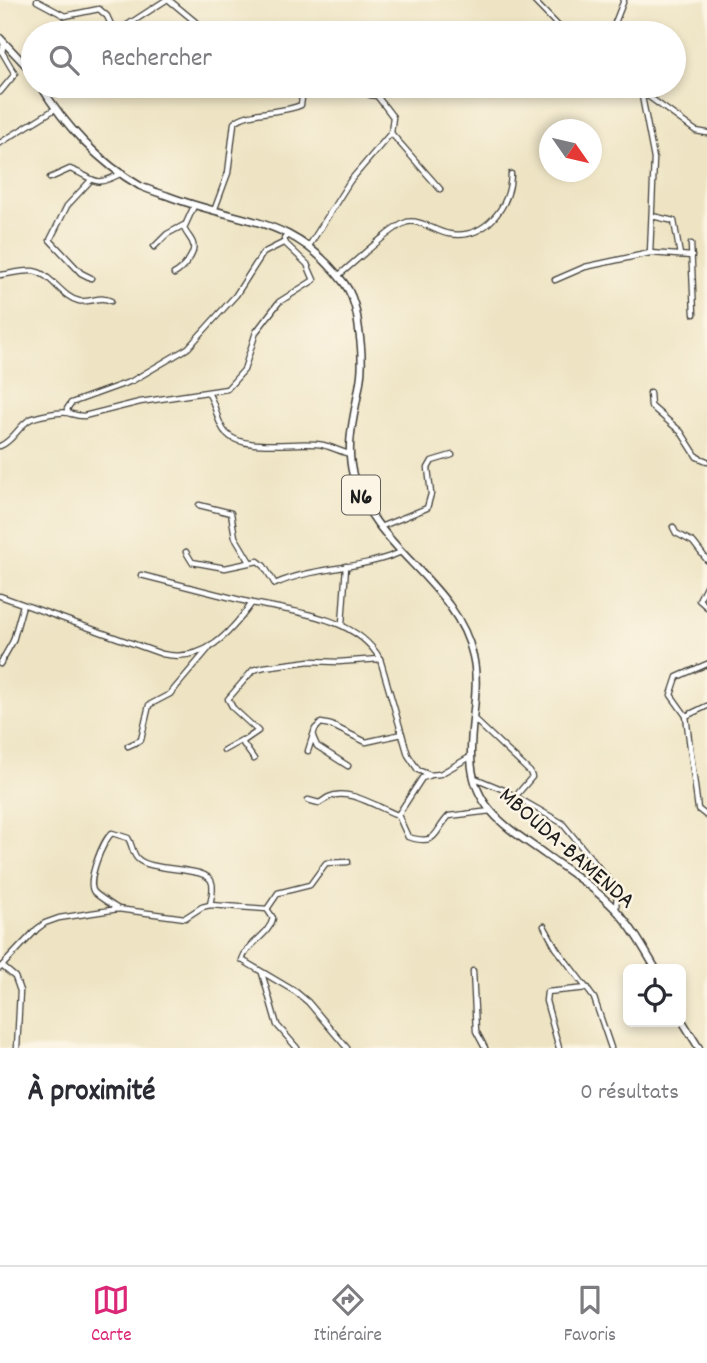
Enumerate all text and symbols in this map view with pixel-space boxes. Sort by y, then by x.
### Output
search box [21,21,686,98]
icon: search [45,41,83,79]
text: Rechercher [101,41,212,78]
north arrow [539,119,602,182]
road number: N6 [342,475,380,514]
street label: MBOUDA-BAMENDA [490,780,642,918]
map controls [623,964,686,1027]
button: locate [623,964,686,1027]
text: À proximité [28,1072,155,1115]
text: 0 résultats [580,1077,679,1110]
tab: Carte [91,1281,132,1350]
tab: Itinéraire [314,1281,382,1350]
tab: Favoris [564,1281,616,1350]

